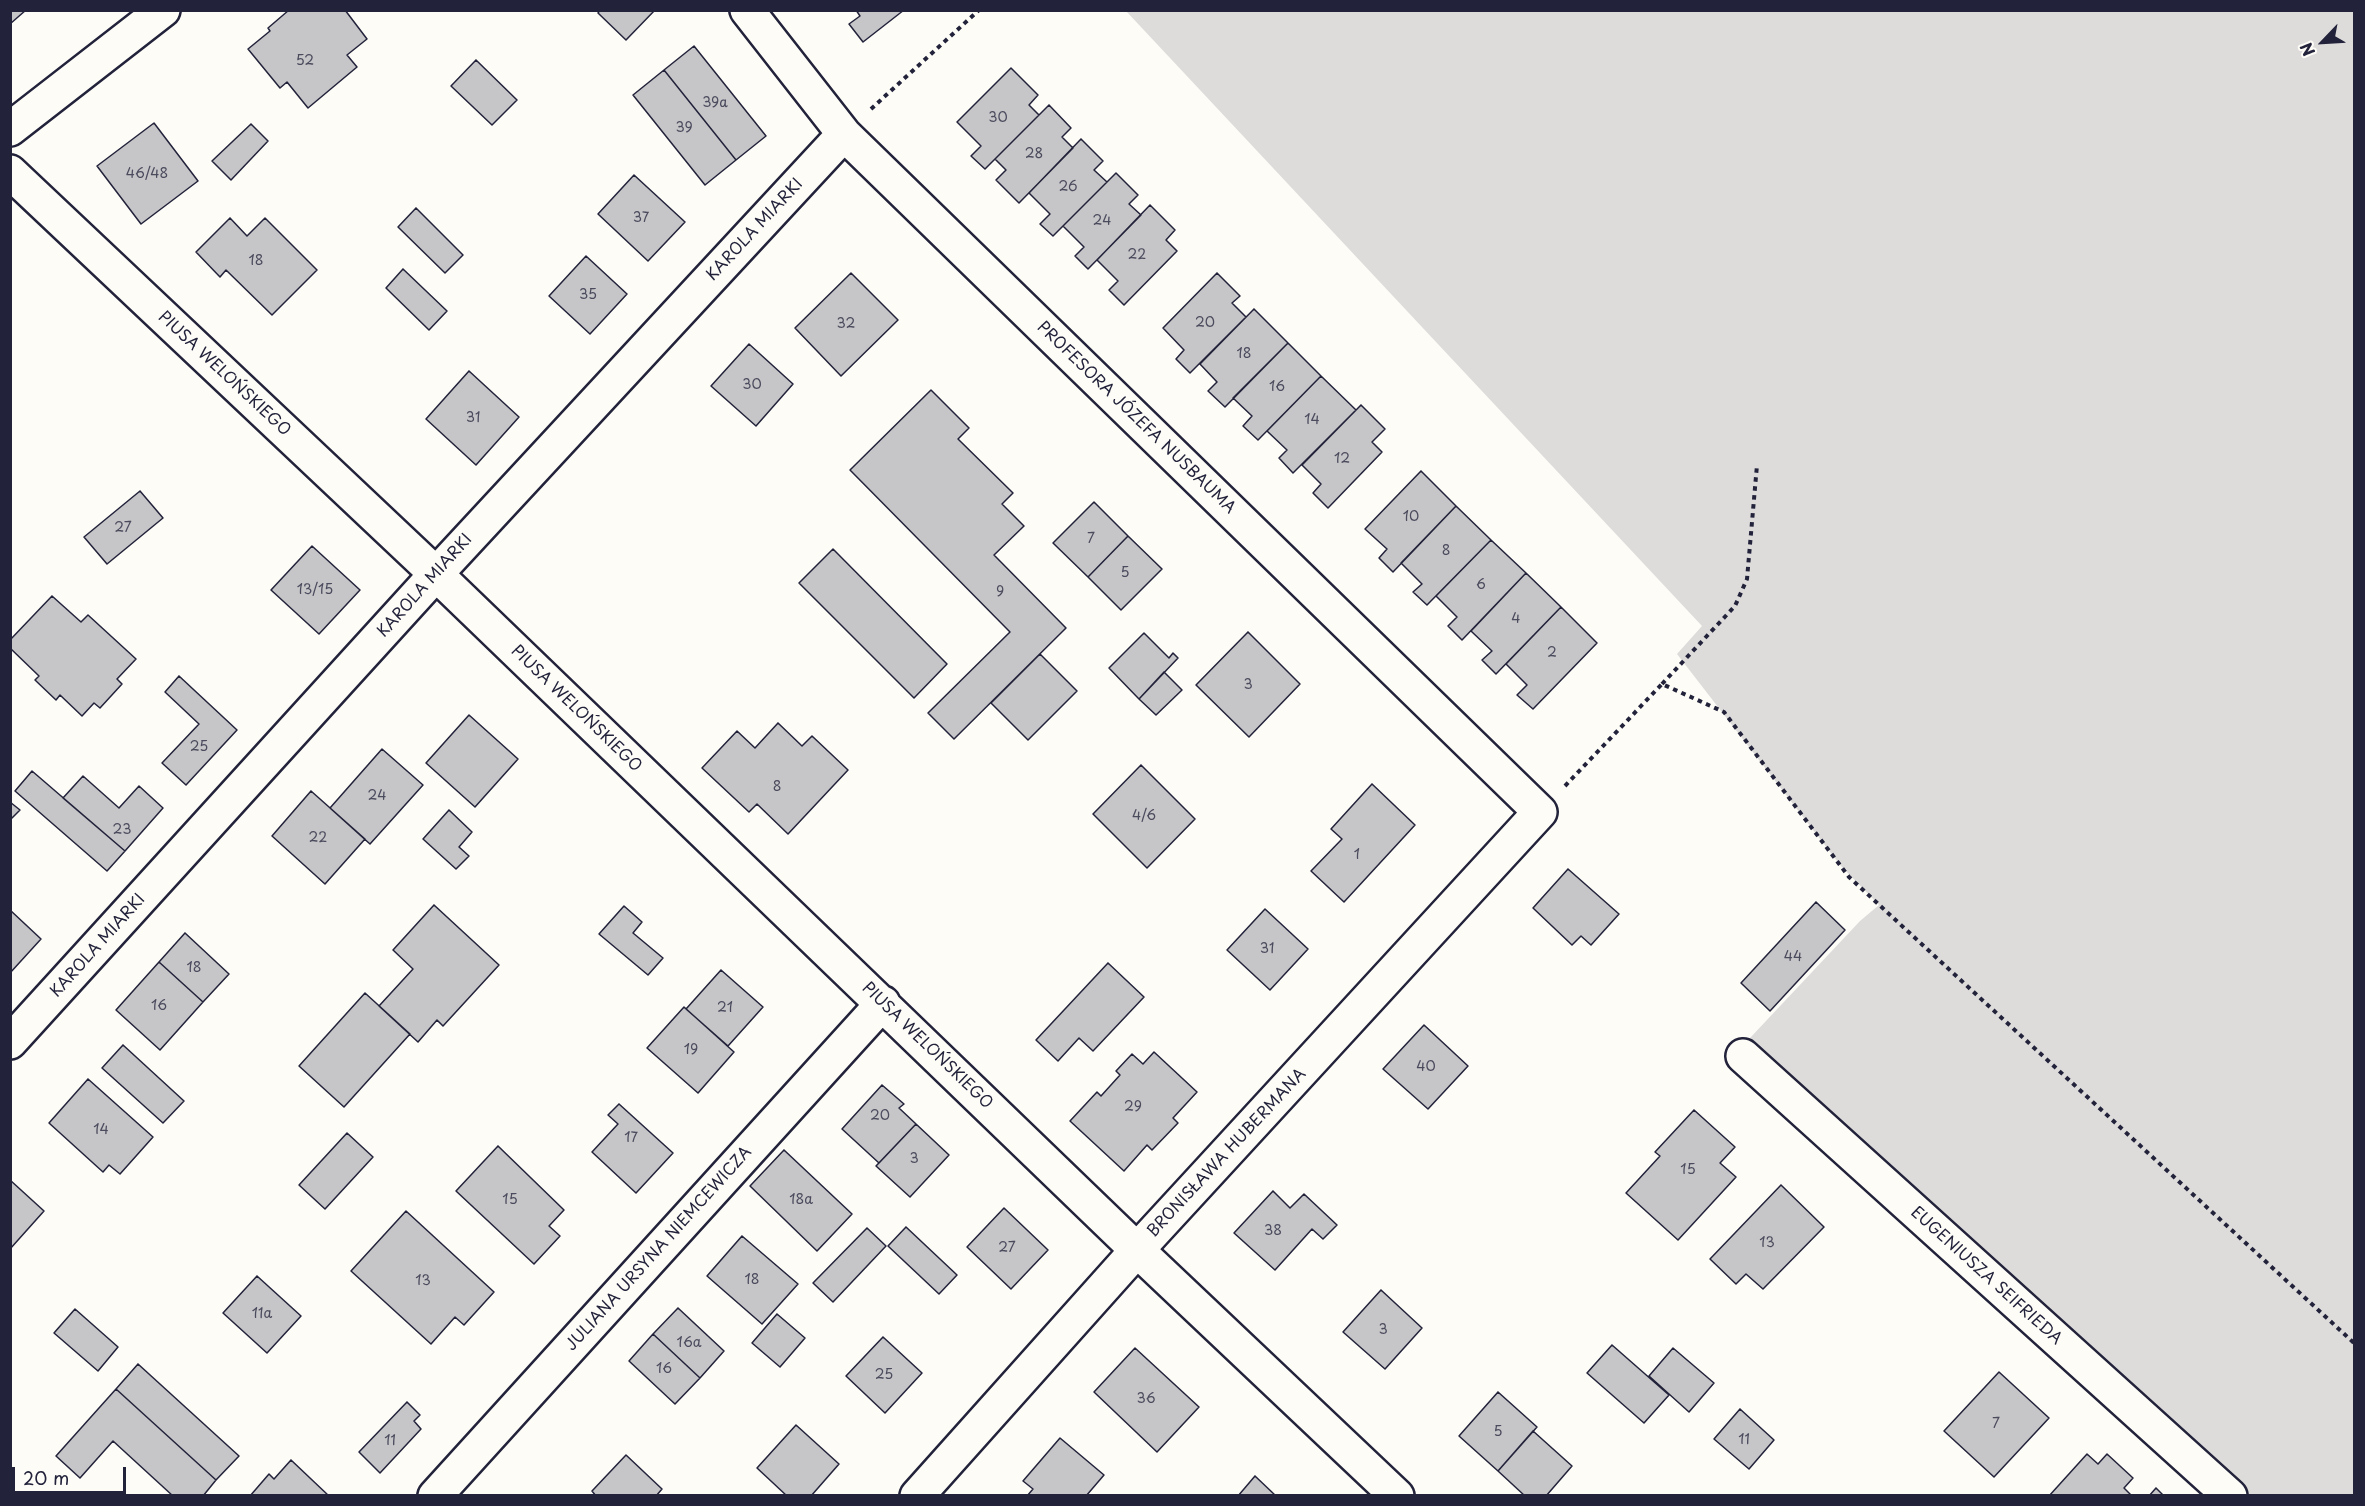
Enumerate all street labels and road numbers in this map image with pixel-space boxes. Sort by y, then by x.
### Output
street label: KAROLA MIARKI [703,175,807,285]
street label: PIUSA WELOŃSKIEGO [154,308,294,440]
street label: PROFESORA JÓZEFA NUSBAUMA [1033,318,1239,518]
street label: KAROLA MIARKI [374,530,476,642]
street label: PIUSA WELOŃSKIEGO [507,642,645,776]
street label: KAROLA MIARKI [47,890,149,1002]
street label: PIUSA WELOŃSKIEGO [858,979,996,1113]
street label: BRONISŁAWA HUBERMANA [1144,1065,1310,1241]
street label: JULIANA URSYNA NIEMCEWICZA [562,1143,756,1355]
street label: EUGENIUSZA SEIFRIEDA [1906,1203,2066,1349]

